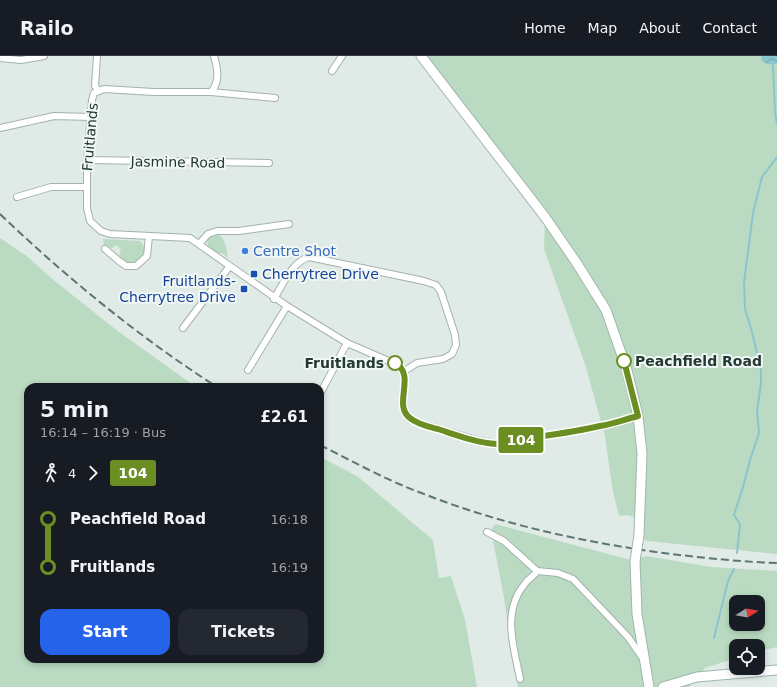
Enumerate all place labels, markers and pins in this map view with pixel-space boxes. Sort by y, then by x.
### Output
place label: Centre Shot [253,243,337,259]
marker: Centre Shot [240,246,250,256]
place label: Cherrytree Drive [262,266,379,282]
marker: Cherrytree Drive [249,269,259,279]
place label: Fruitlands- Cherrytree Drive [119,273,236,305]
marker: Fruitlands- Cherrytree Drive [239,284,249,294]
marker: Peachfield Road [616,353,632,369]
place label: Peachfield Road [635,353,762,369]
place label: Fruitlands [304,355,384,371]
marker: Fruitlands [387,355,403,371]

